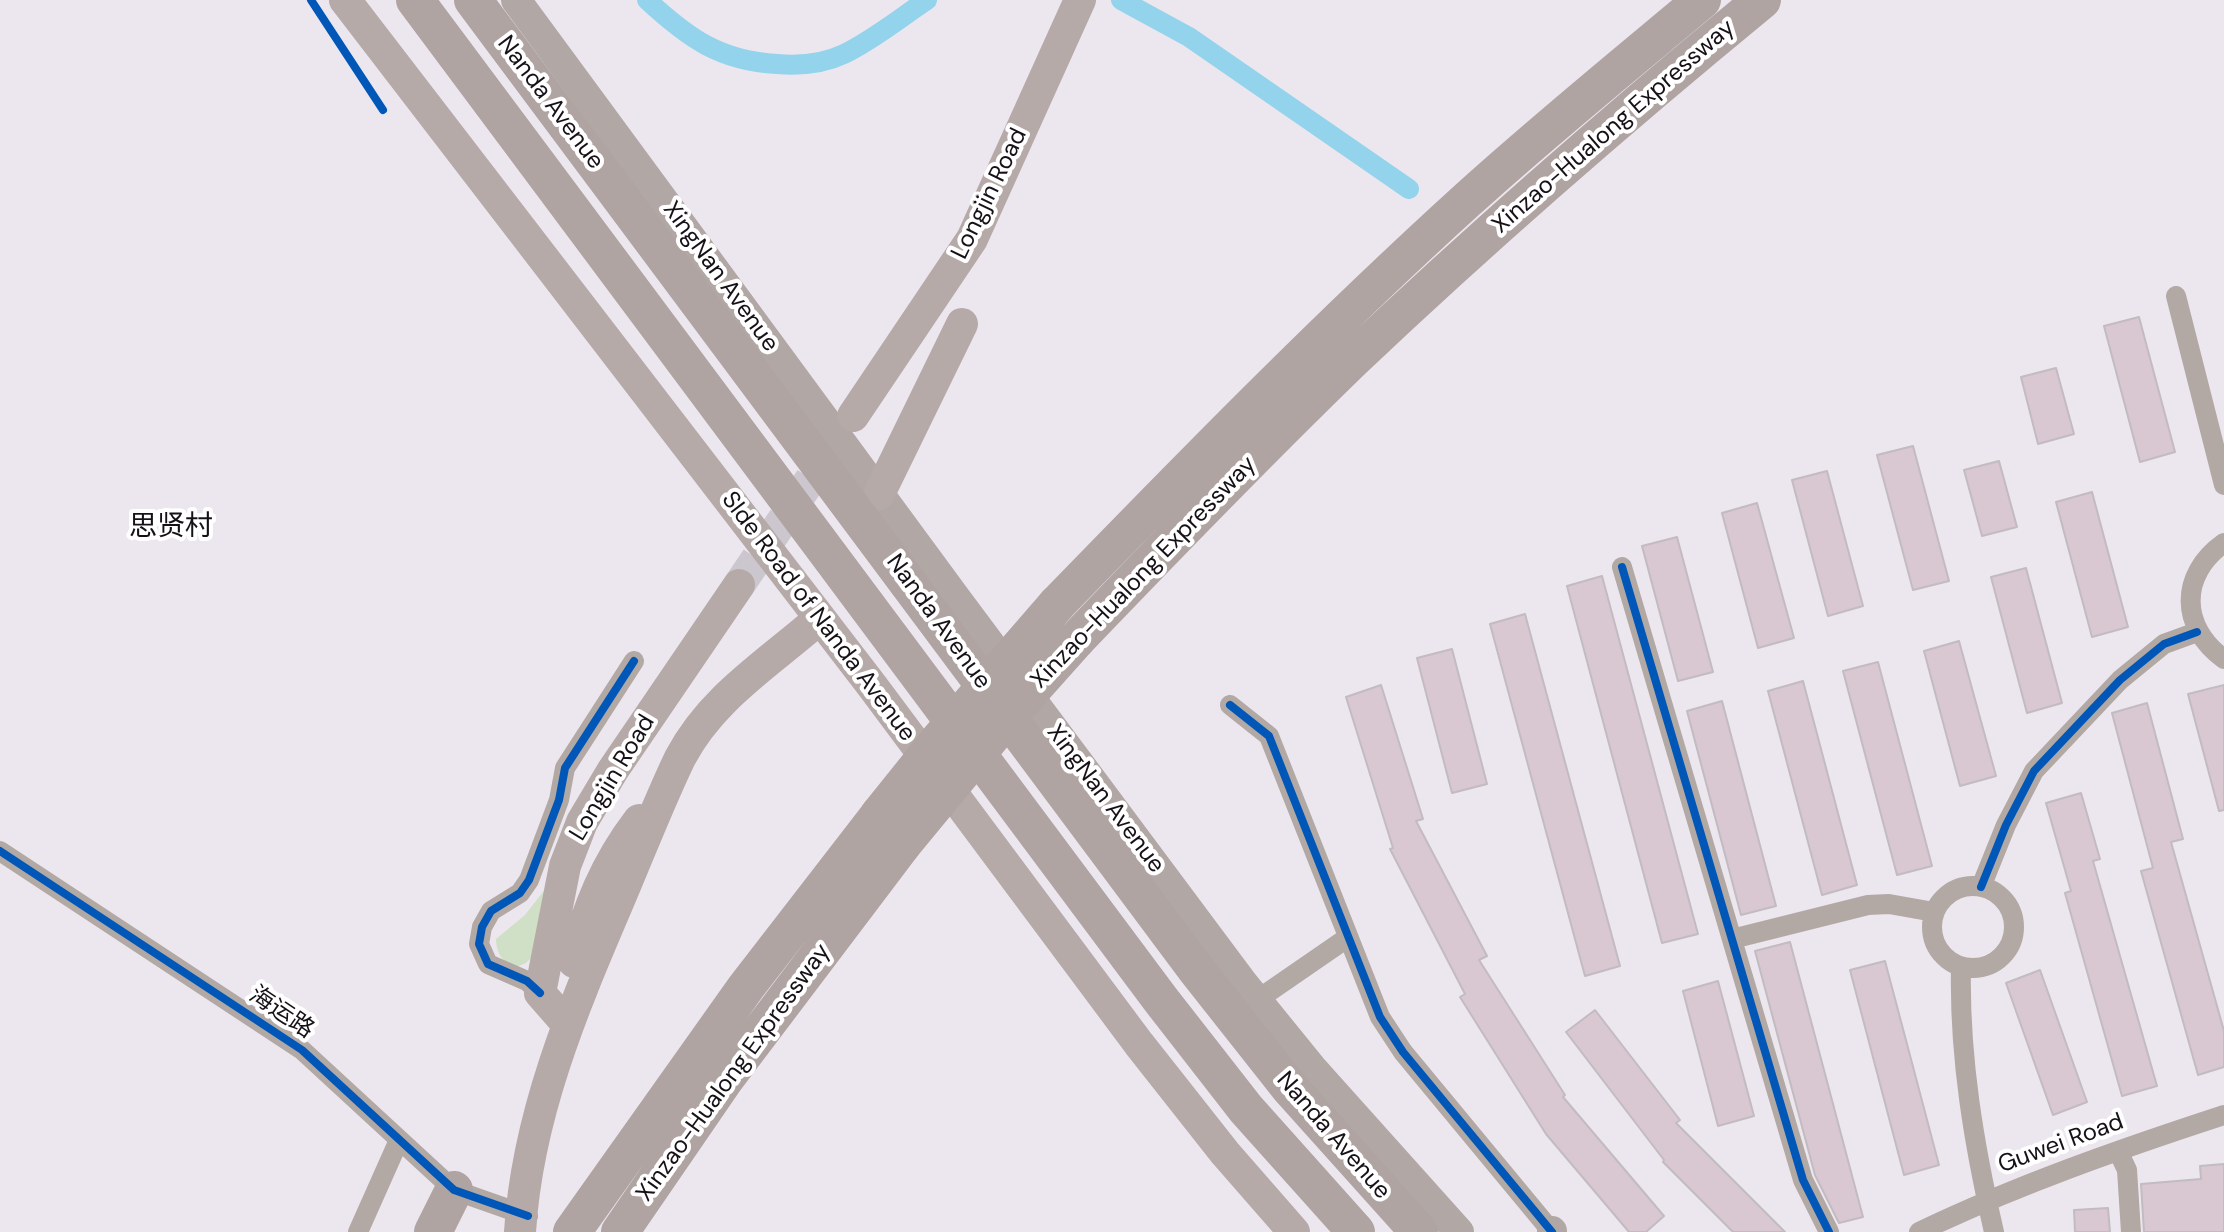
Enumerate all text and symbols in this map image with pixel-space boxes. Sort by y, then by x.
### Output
street label: Xinzao-Hualong Expressway [1487,14,1741,240]
street label: Nanda Avenue [491,31,609,175]
street label: Longjin Road [946,124,1034,264]
street label: XingNan Avenue [656,196,784,358]
street label: Xinzao-Hualong Expressway [1025,451,1263,695]
street label: SIde Road of Nanda Avenue [715,487,921,747]
district label: 思贤村 [129,511,213,545]
street label: Nanda Avenue [879,549,997,695]
street label: Longjin Road [564,710,662,846]
street label: XingNan Avenue [1040,719,1170,879]
street label: Xinzao-Hualong Expressway [631,938,837,1208]
street label: 海运路 [243,981,319,1045]
street label: Nanda Avenue [1270,1066,1396,1206]
street label: Guwei Road [1994,1108,2128,1180]

